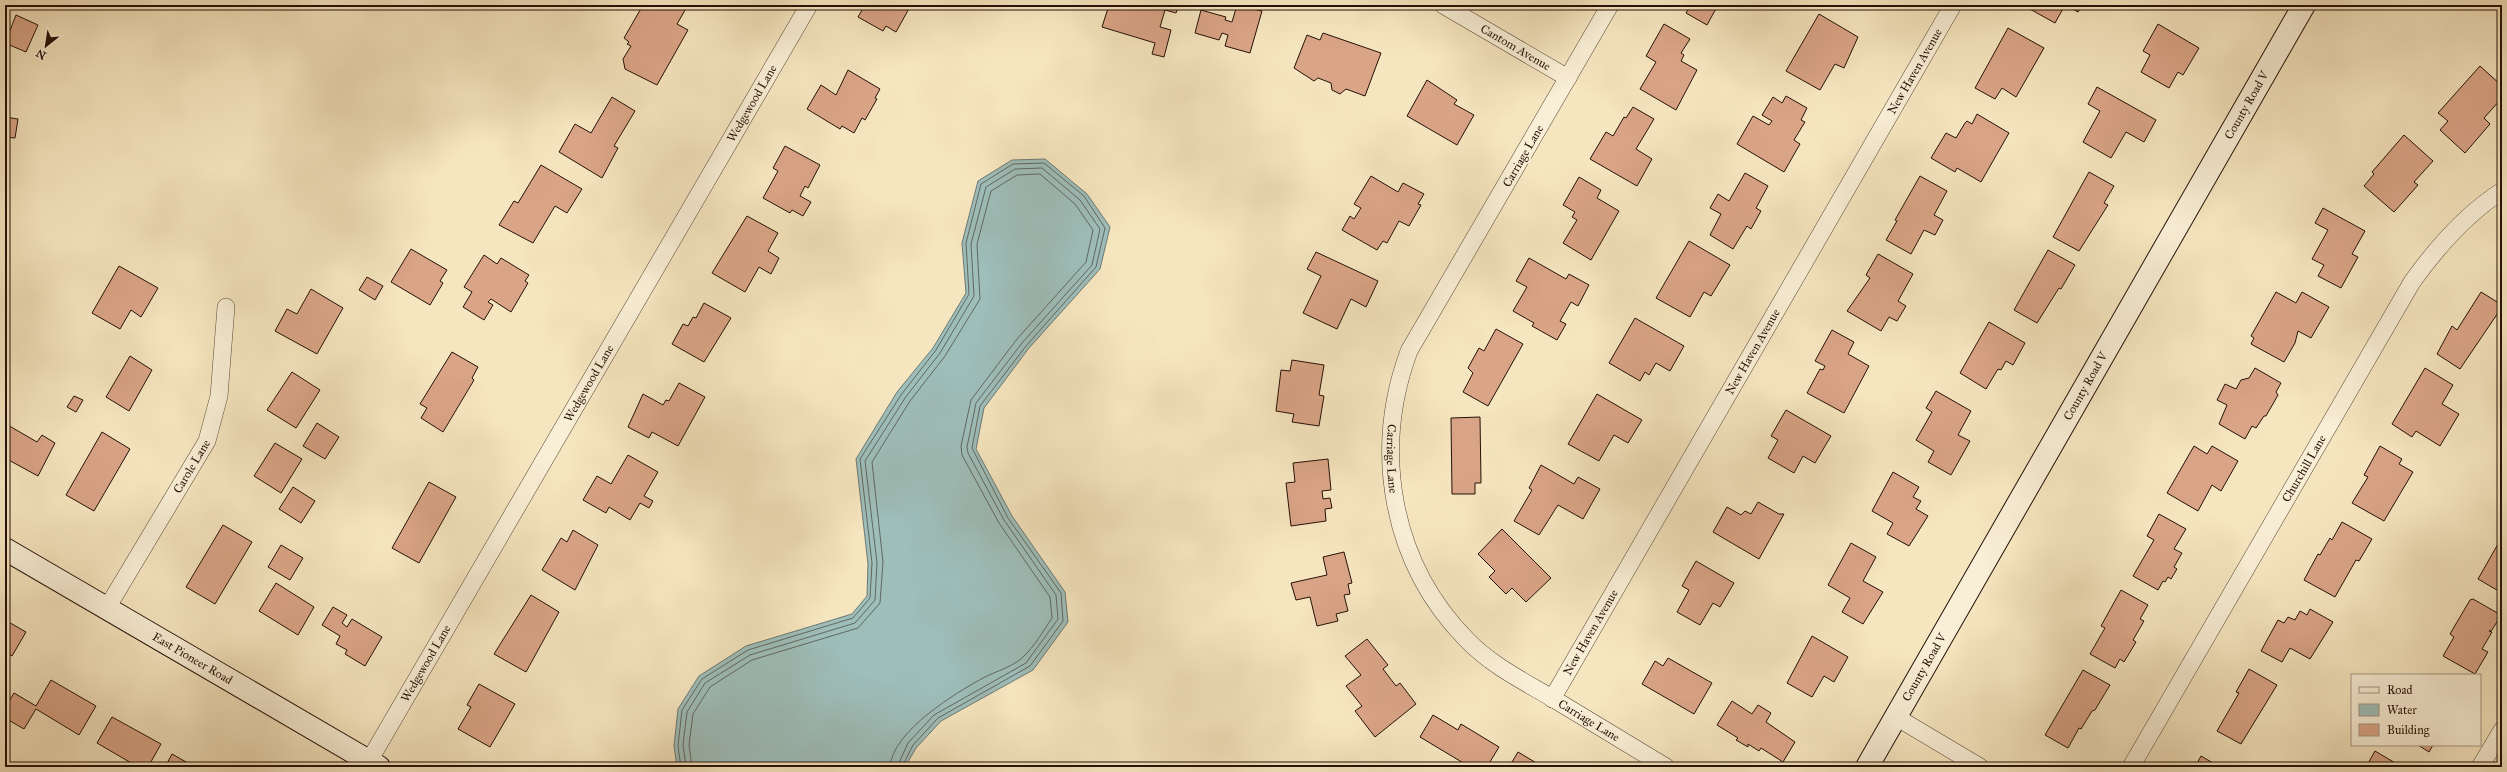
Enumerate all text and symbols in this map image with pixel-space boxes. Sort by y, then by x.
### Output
street label: Cantom Avenue [1478,21,1553,73]
north arrow [26,26,66,66]
street label: New Haven Avenue [1884,26,1945,117]
text: N [33,46,49,62]
street label: Wedgewood Lane [724,62,780,144]
street label: County Road V [2222,68,2272,142]
street label: Carriage Lane [1500,123,1547,190]
street label: New Haven Avenue [1722,306,1783,397]
street label: Wedgewood Lane [561,342,617,424]
street label: County Road V [2060,349,2111,423]
street label: Carriage Lane [1383,423,1401,494]
street label: Churchill Lane [2279,432,2329,505]
street label: Carole Lane [170,437,213,496]
street label: New Haven Avenue [1560,587,1621,678]
street label: Wedgewood Lane [398,622,454,704]
street label: East Pioneer Road [150,629,235,687]
street label: County Road V [1899,630,1950,704]
legend [2351,674,2481,746]
text: Road [2387,683,2413,697]
street label: Carriage Lane [1556,696,1622,744]
text: Water [2387,703,2417,717]
text: Building [2387,723,2430,738]

